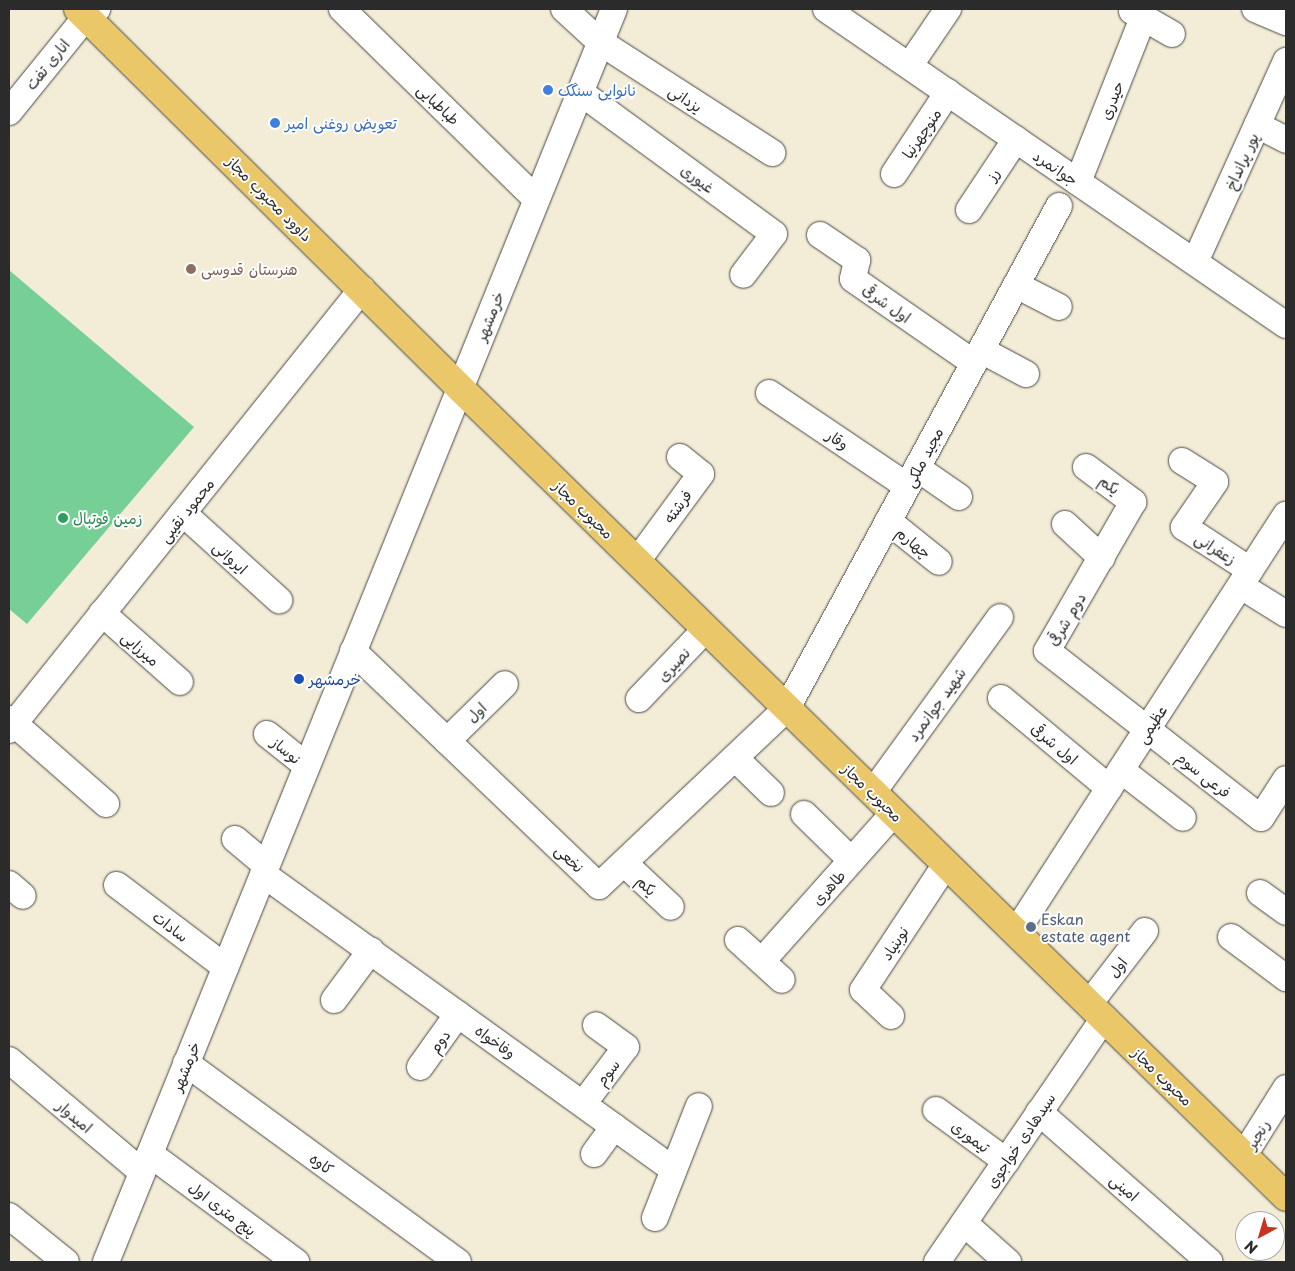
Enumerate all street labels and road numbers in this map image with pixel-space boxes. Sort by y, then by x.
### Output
street label: اناری تفت [21,35,73,93]
street label: حیدری [1095,78,1127,122]
street label: طباطبایی [414,80,464,128]
street label: یزدانی [666,81,706,115]
street label: منوچهرنیا [898,105,944,161]
street label: پور پرانداخ [1220,130,1262,192]
street label: جوانمرد [1030,146,1082,188]
street label: داوود محبوب مجاز [224,152,316,244]
street label: غیوری [678,160,718,196]
street label: رز [981,164,1003,184]
street label: اول شرقی [859,280,915,326]
street label: خرمشهر [471,289,507,343]
street label: مجید ملکی [900,424,946,490]
street label: وقار [823,425,853,453]
street label: یکم [1096,470,1124,498]
street label: محمود نقیبی [155,474,217,546]
street label: محبوب مجاز [550,476,618,542]
street label: فرشته [659,486,695,526]
street label: چهارم [893,523,935,561]
street label: زعفرانی [1192,528,1240,568]
street label: ایروانی [210,537,252,577]
street label: دوم شرقی [1043,589,1089,649]
street label: میرزایی [119,627,163,669]
street label: نصیری [653,643,693,685]
street label: شهید جوانمرد [903,664,969,744]
street label: اول [462,698,490,726]
street label: عظیمی [1132,701,1170,747]
street label: اول شرقی [1028,718,1082,768]
street label: نوساز [268,733,306,767]
street label: فرعی سوم [1173,747,1235,801]
street label: محبوب مجاز [839,759,907,825]
street label: نخعی [552,840,588,876]
street label: طاهری [808,866,848,908]
street label: یکم [633,871,661,899]
street label: سادات [150,907,192,945]
street label: نوبنیاد [876,923,912,963]
street label: اول [1104,953,1130,981]
street label: وفاخواه [472,1020,520,1062]
street label: دوم [425,1026,453,1056]
street label: خرمشهر [167,1039,203,1093]
street label: محبوب مجاز [1129,1043,1197,1109]
street label: سوم [591,1055,623,1089]
street label: سیدهادی خواجوی [982,1089,1058,1191]
street label: امیدوار [54,1096,96,1136]
street label: تیموری [948,1116,994,1156]
street label: رنجبر [1241,1116,1273,1152]
street label: کاوه [307,1148,337,1178]
street label: امینی [1107,1170,1143,1204]
street label: پنج متری اول [186,1177,260,1239]

